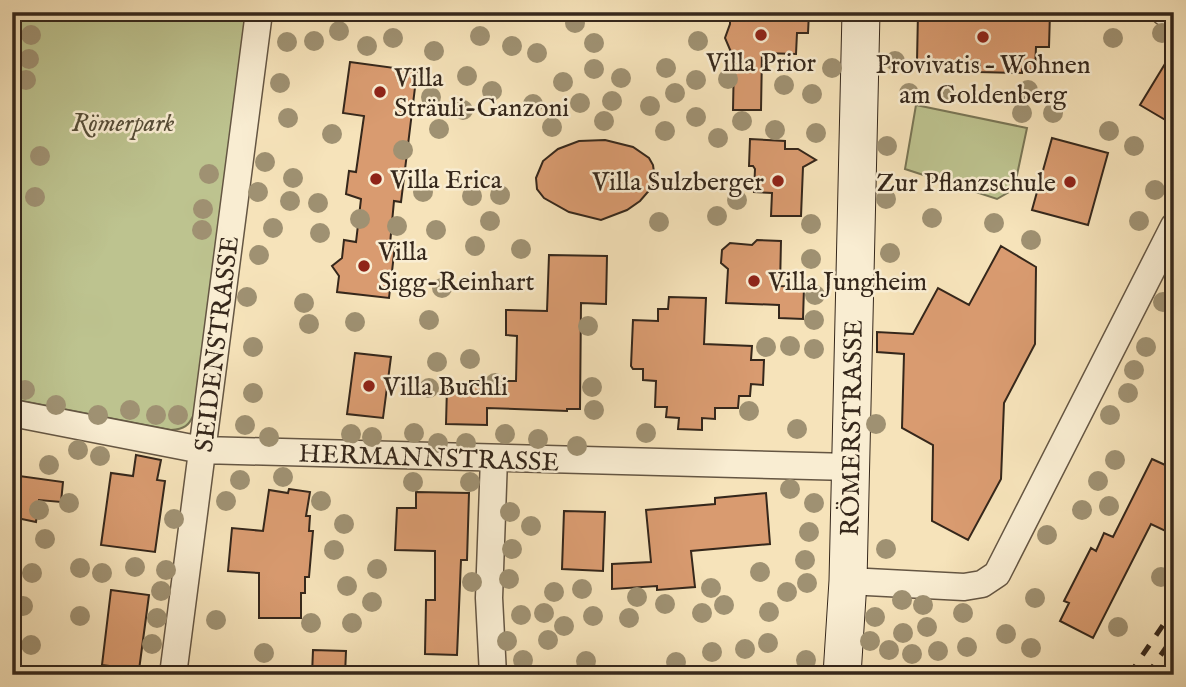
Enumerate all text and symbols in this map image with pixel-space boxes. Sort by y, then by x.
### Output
marker: Villa Prior [753,27,769,43]
marker: Provivatis – Wohnen am Goldenberg [975,29,991,45]
place label: Villa Prior [705,47,816,80]
place label: Provivatis – Wohnen am Goldenberg [875,49,1091,112]
place label: Villa Sträuli-Ganzoni [393,62,569,125]
marker: Villa Sträuli-Ganzoni [372,84,388,100]
park label: Römerpark [71,107,175,140]
place label: Villa Erica [389,164,503,197]
place label: Villa Sulzberger [591,166,764,199]
place label: Zur Pflanzschule [877,167,1056,200]
marker: Villa Erica [368,171,384,187]
marker: Villa Sulzberger [770,173,786,189]
marker: Zur Pflanzschule [1062,174,1078,190]
street label: SEIDENSTRASSE [188,234,247,454]
place label: Villa Sigg-Reinhart [377,236,535,299]
marker: Villa Sigg-Reinhart [356,258,372,274]
place label: Villa Jungheim [767,266,927,299]
marker: Villa Jungheim [746,273,762,289]
street label: RÖMERSTRASSE [834,319,871,537]
place label: Villa Buchli [382,371,508,404]
marker: Villa Buchli [361,378,377,394]
street label: HERMANNSTRASSE [298,437,560,480]

